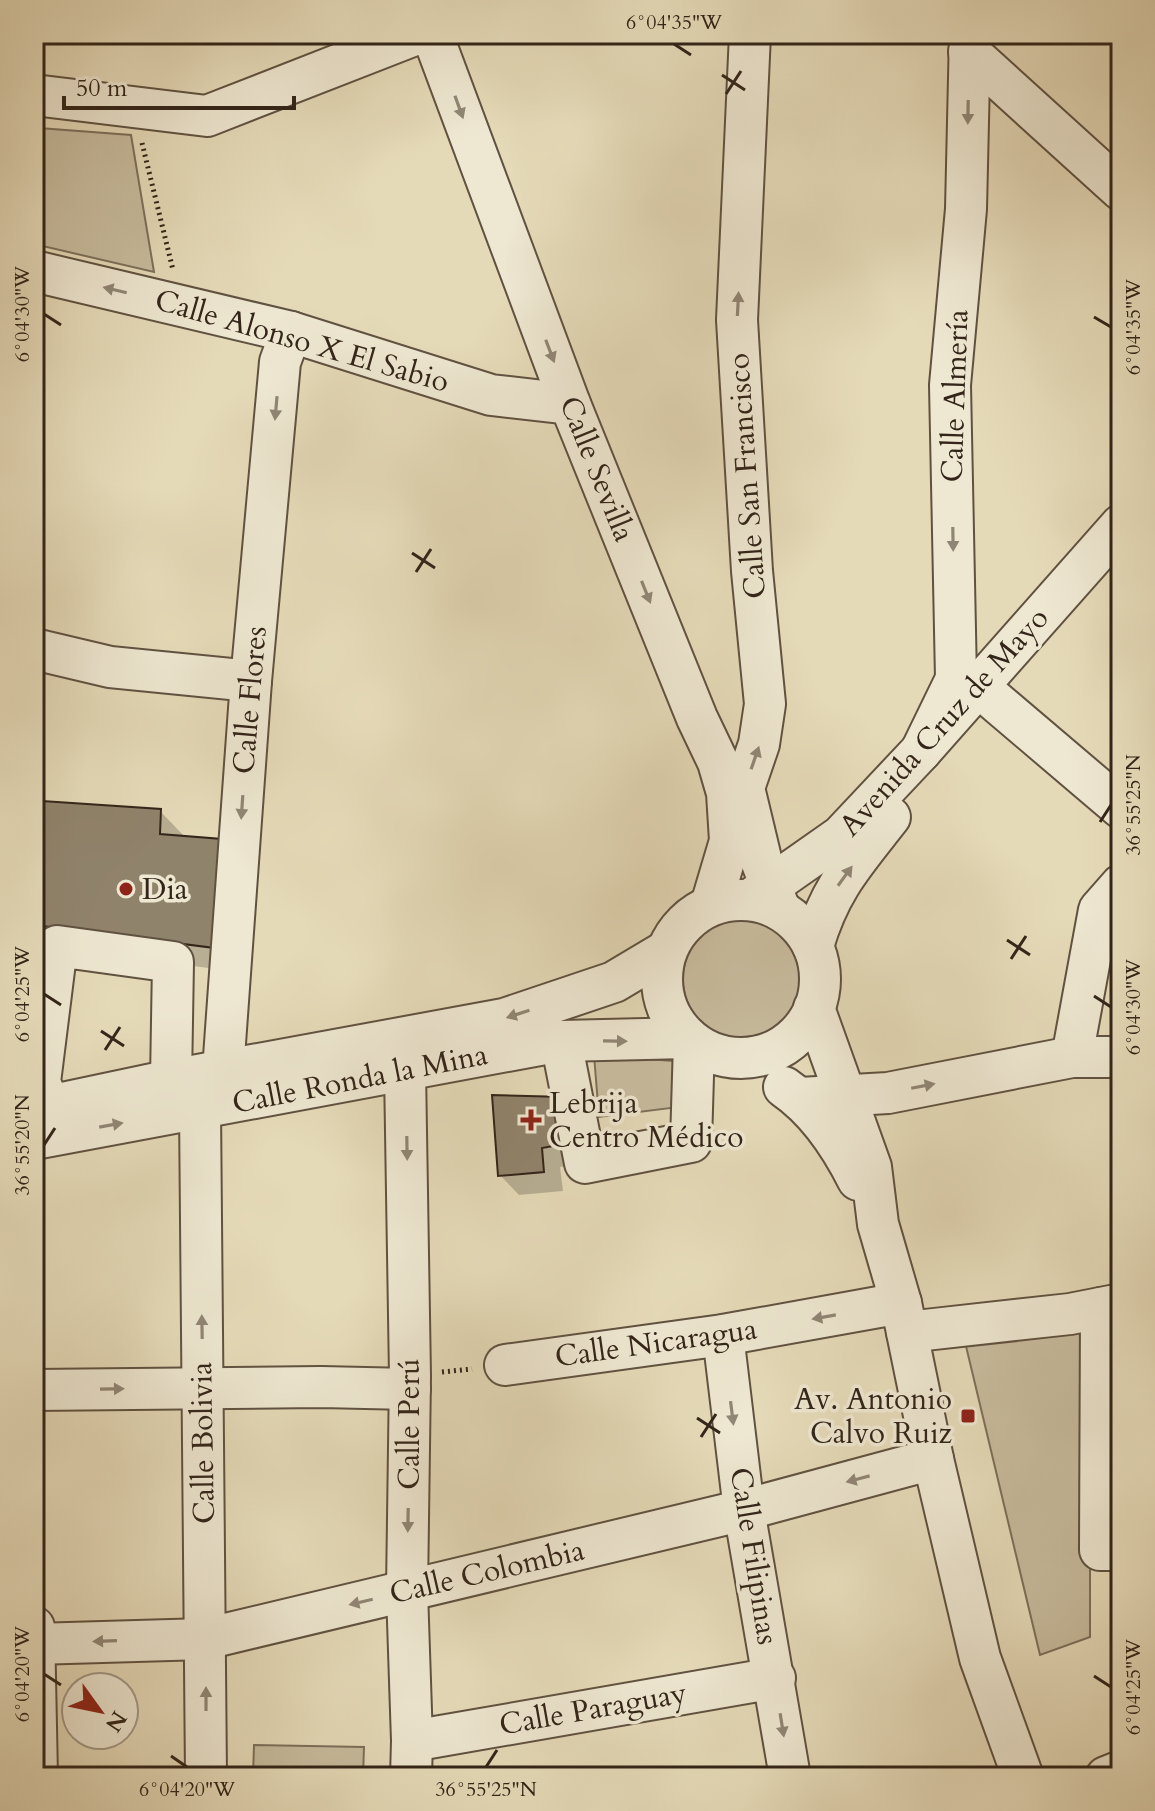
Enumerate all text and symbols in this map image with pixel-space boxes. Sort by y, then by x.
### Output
text: 6°04'35"W [626,9,723,36]
scale bar [64,60,294,110]
text: 50 m [76,72,128,105]
one-way arrow [453,95,466,119]
one-way arrow [961,100,974,125]
text: 6°04'30"W [9,265,36,362]
text: 6°04'35"W [1120,278,1147,375]
street label: Calle Alonso X El Sabio [150,279,454,403]
one-way arrow [103,283,128,296]
one-way arrow [732,291,745,316]
street label: Calle Almería [931,309,979,483]
one-way arrow [544,339,557,363]
street label: Calle San Francisco [718,352,776,600]
street label: Calle Sevilla [549,390,645,548]
one-way arrow [269,396,282,421]
one-way arrow [947,527,960,552]
one-way arrow [640,580,653,604]
street label: Avenida Cruz de Mayo [830,599,1058,845]
street label: Calle Flores [223,624,277,776]
one-way arrow [749,746,761,770]
text: 36°55'25"N [1120,754,1147,856]
one-way arrow [235,795,248,820]
one-way arrow [837,865,852,886]
place label: Dia [142,869,188,910]
marker: Dia [117,880,135,898]
text: 6°04'25"W [9,945,36,1042]
text: 6°04'30"W [1120,958,1147,1055]
one-way arrow [506,1008,530,1020]
street label: Calle Ronda la Mina [229,1034,491,1124]
one-way arrow [603,1034,628,1047]
one-way arrow [911,1079,936,1091]
place label: Lebrija Centro Médico [549,1083,744,1158]
text: 36°55'20"N [9,1094,36,1196]
marker: Lebrija Centro Médico [520,1109,542,1131]
one-way arrow [99,1119,124,1131]
one-way arrow [400,1136,413,1161]
street label: Calle Nicaragua [552,1309,760,1377]
one-way arrow [811,1312,836,1324]
one-way arrow [196,1314,208,1339]
street label: Calle Perú [389,1358,430,1490]
street label: Calle Bolivia [181,1362,225,1524]
place label: Av. Antonio Calvo Ruiz [794,1379,953,1454]
one-way arrow [100,1383,125,1396]
one-way arrow [726,1401,739,1426]
marker: Av. Antonio Calvo Ruiz [959,1407,977,1425]
street label: Calle Filipinas [720,1464,788,1648]
one-way arrow [845,1474,870,1486]
one-way arrow [402,1508,414,1533]
street label: Calle Colombia [386,1530,588,1614]
one-way arrow [348,1596,373,1609]
text: 6°04'20"W [9,1625,36,1722]
one-way arrow [92,1635,117,1648]
text: 6°04'25"W [1120,1638,1147,1735]
north arrow [60,1671,140,1751]
street label: Calle Paraguay [496,1672,690,1746]
one-way arrow [200,1686,212,1711]
text: N [98,1705,134,1738]
one-way arrow [776,1712,789,1737]
text: 6°04'20"W [139,1776,236,1803]
text: 36°55'25"N [435,1776,537,1803]

